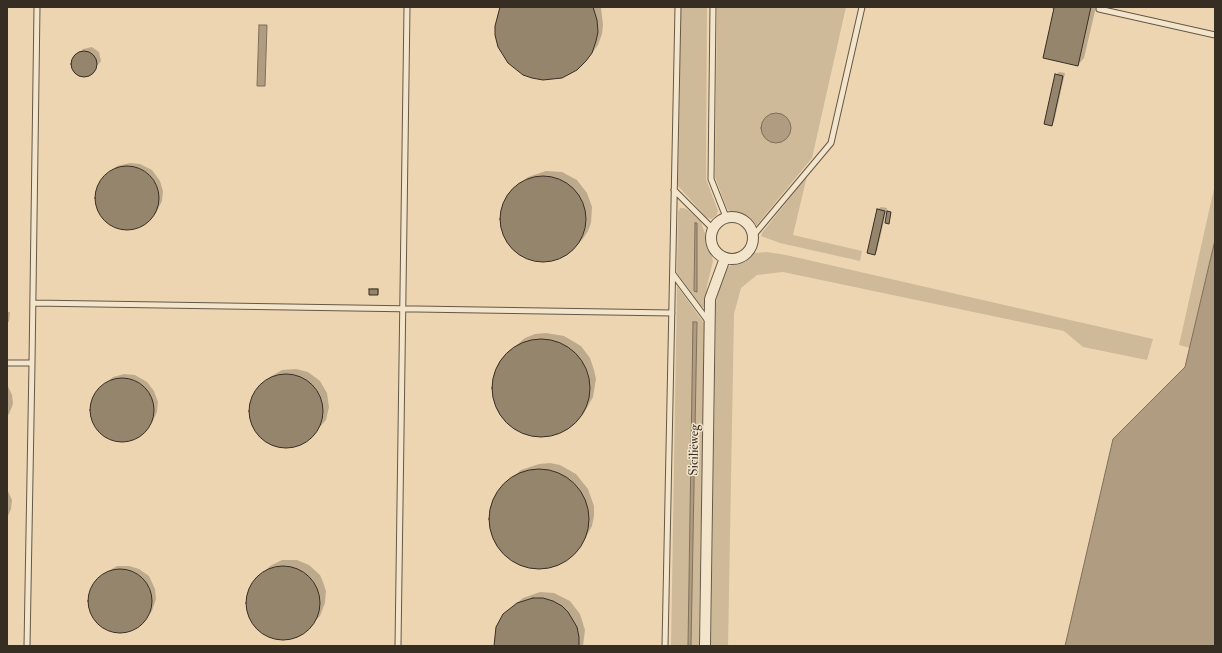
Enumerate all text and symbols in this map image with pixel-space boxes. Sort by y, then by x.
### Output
street label: Siciliëweg [687,424,703,476]

